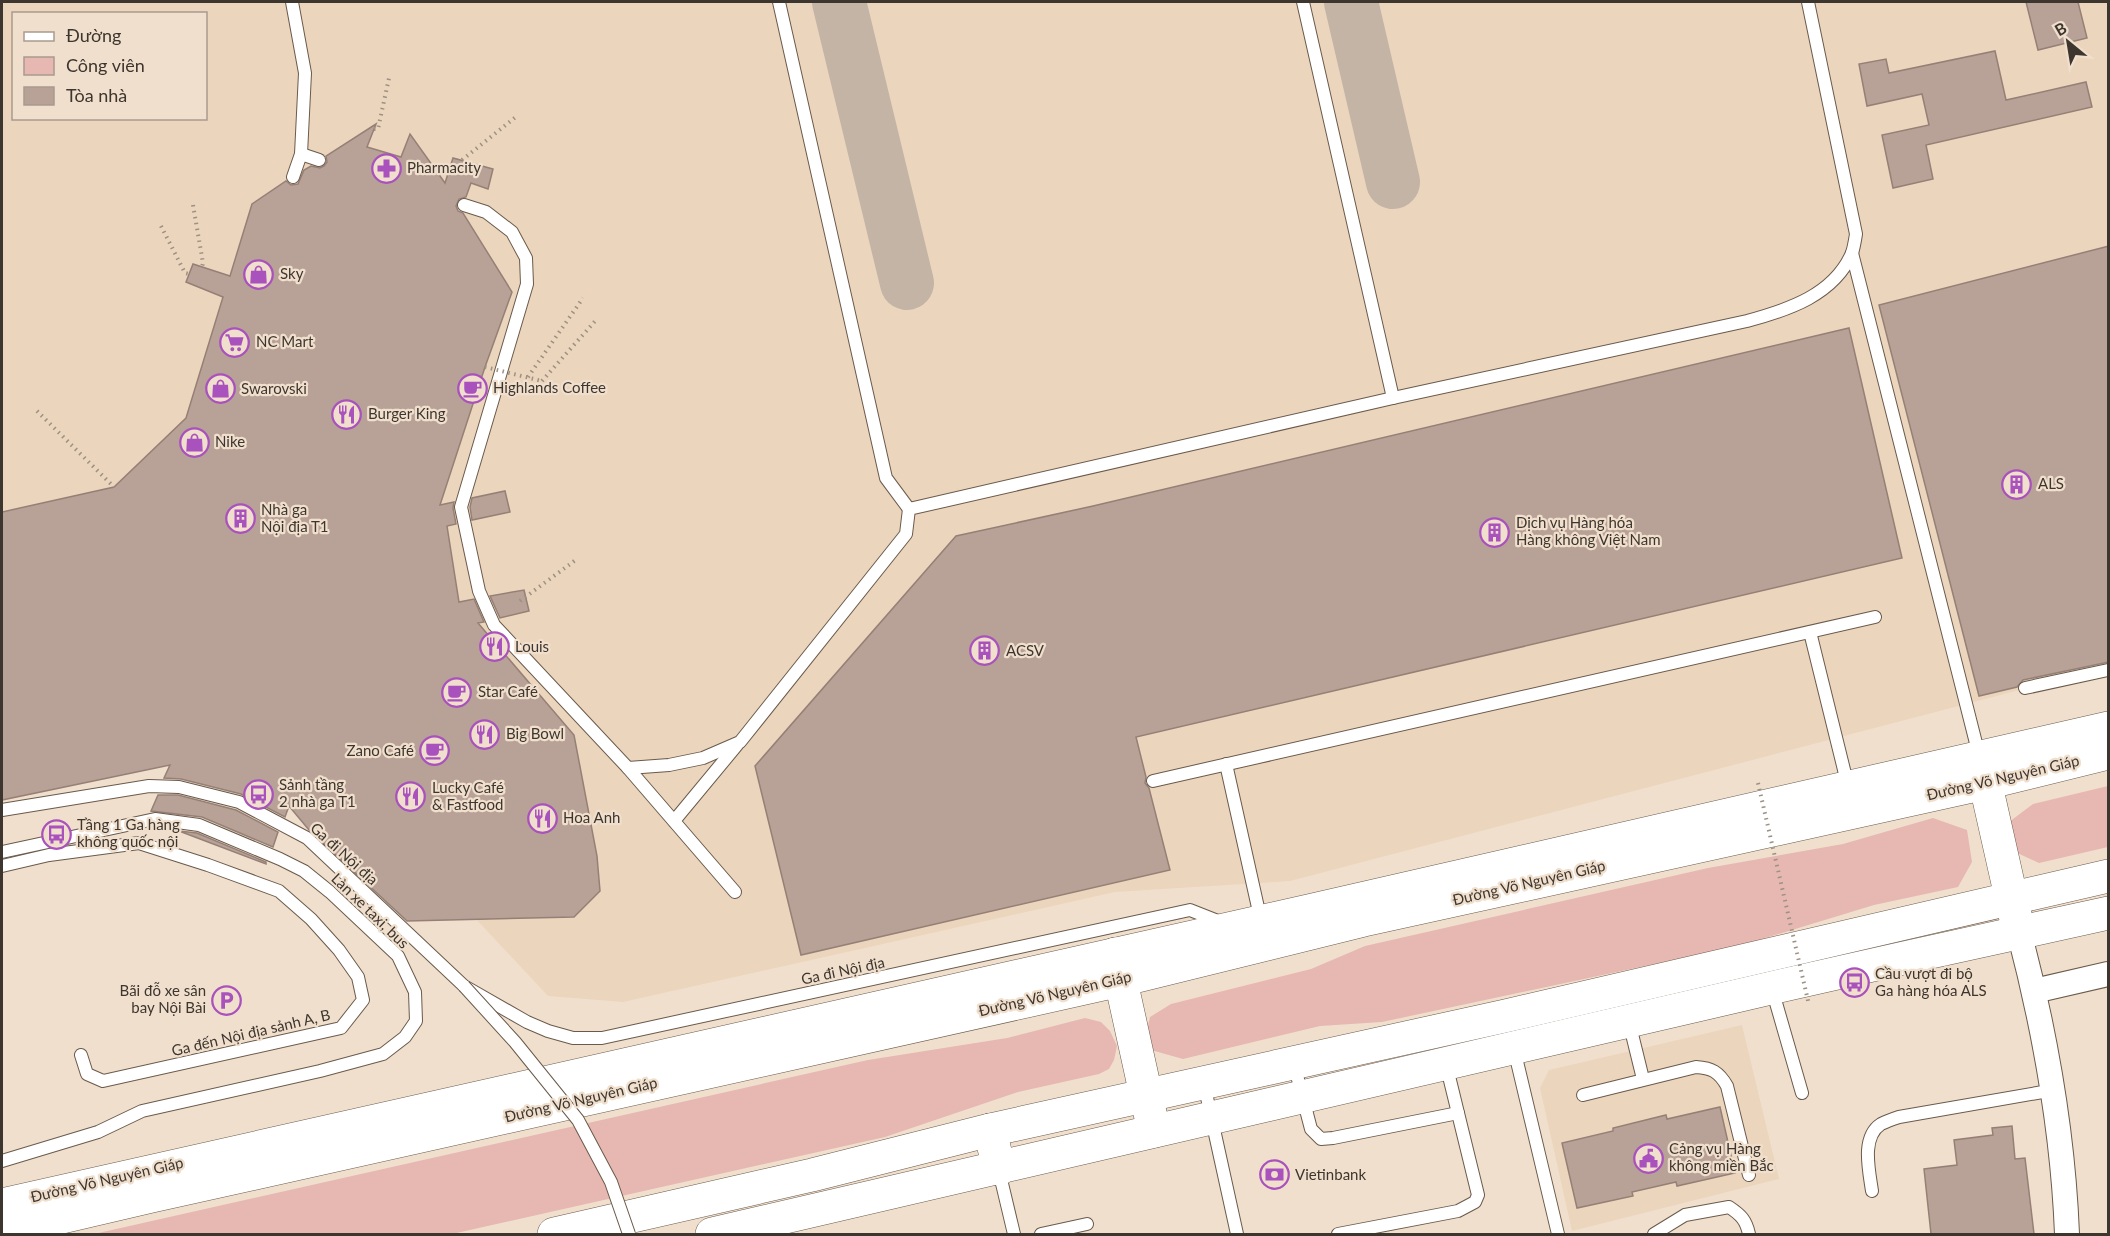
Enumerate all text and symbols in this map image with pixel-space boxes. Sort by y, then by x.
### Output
legend [12,12,207,120]
north arrow [2038,12,2098,72]
text: B [2051,18,2070,39]
text: Đường [66,24,121,46]
text: Công viên [66,54,145,76]
text: Tòa nhà [66,84,127,106]
pharmacy icon: Pharmacity [370,152,402,184]
place label: Pharmacity [407,158,481,176]
shop icon: Sky [243,258,275,290]
place label: Sky [280,264,304,282]
supermarket icon: NC Mart [219,326,251,358]
place label: NC Mart [256,332,314,350]
cafe icon: Highlands Coffee [456,372,488,404]
shop icon: Swarovski [204,373,236,405]
place label: Highlands Coffee [493,378,606,396]
place label: Swarovski [241,379,307,397]
restaurant icon: Burger King [331,398,363,430]
place label: Burger King [368,404,446,422]
shop icon: Nike [178,426,210,458]
place label: Nike [215,432,245,450]
building icon: ALS [2001,468,2033,500]
place label: ALS [2038,474,2064,492]
place label: Nhà ga Nội địa T1 [261,500,329,535]
building icon: Nhà ga Nội địa T1 [224,503,256,535]
place label: Dịch vụ Hàng hóa Hàng không Việt Nam [1516,513,1661,548]
building icon: Dịch vụ Hàng hóa Hàng không Việt Nam [1479,516,1511,548]
restaurant icon: Louis [478,631,510,663]
building icon: ACSV [969,635,1001,667]
place label: Louis [515,637,549,655]
place label: ACSV [1006,641,1045,659]
cafe icon: Star Café [441,676,473,708]
place label: Star Café [478,682,538,700]
restaurant icon: Big Bowl [469,718,501,750]
place label: Big Bowl [506,724,564,742]
cafe icon: Zano Café [419,735,451,767]
place label: Zano Café [347,741,414,759]
street label: Đường Võ Nguyên Giáp [1925,751,2081,803]
place label: Sảnh tầng 2 nhà ga T1 [279,775,356,810]
bus stop icon: Sảnh tầng 2 nhà ga T1 [242,778,274,810]
place label: Lucky Café & Fastfood [432,778,504,813]
restaurant icon: Lucky Café & Fastfood [395,781,427,813]
restaurant icon: Hoa Anh [526,802,558,834]
place label: Hoa Anh [563,808,620,826]
place label: Tầng 1 Ga hàng không quốc nội [77,815,180,850]
bus stop icon: Tầng 1 Ga hàng không quốc nội [40,818,72,850]
street label: Ga đi Nội địa [307,818,382,888]
street label: Đường Võ Nguyên Giáp [1451,856,1607,908]
street label: Làn xe taxi, bus [328,869,413,952]
street label: Ga đi Nội địa [800,952,886,988]
place label: Cầu vượt đi bộ Ga hàng hóa ALS [1875,964,1987,999]
street label: Đường Võ Nguyên Giáp [977,967,1133,1019]
bus stop icon: Cầu vượt đi bộ Ga hàng hóa ALS [1838,967,1870,999]
place label: Bãi đỗ xe sân bay Nội Bài [120,981,206,1016]
parking icon: Bãi đỗ xe sân bay Nội Bài [211,984,243,1016]
street label: Ga đến Nội địa sảnh A, B [170,1005,332,1059]
street label: Đường Võ Nguyên Giáp [503,1073,659,1125]
place label: Cảng vụ Hàng không miền Bắc [1669,1139,1774,1174]
public building icon: Cảng vụ Hàng không miền Bắc [1632,1142,1664,1174]
street label: Đường Võ Nguyên Giáp [29,1153,185,1205]
bank icon: Vietinbank [1258,1159,1290,1191]
place label: Vietinbank [1295,1165,1366,1183]

